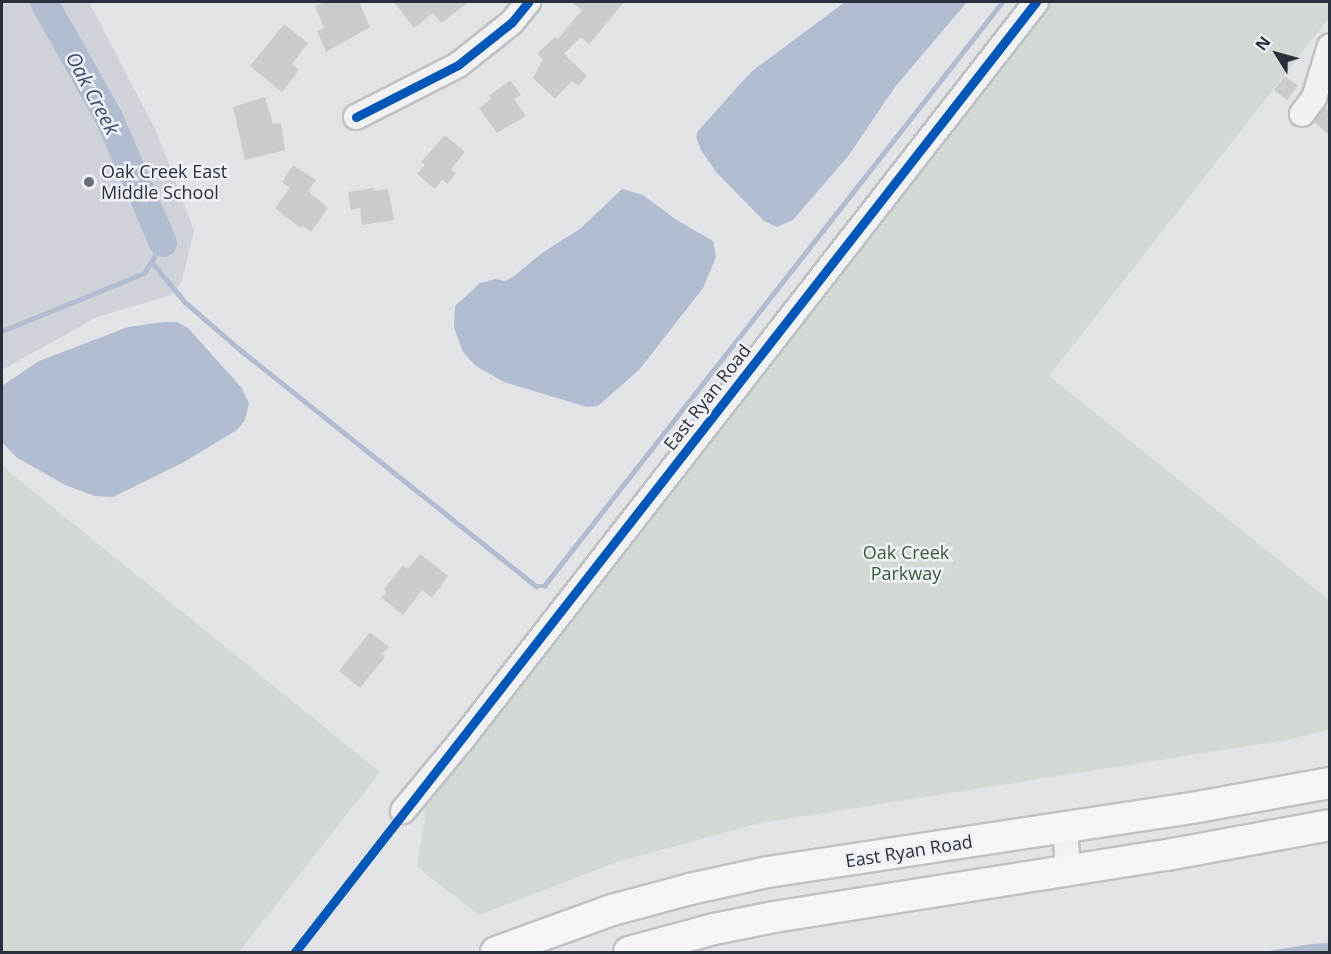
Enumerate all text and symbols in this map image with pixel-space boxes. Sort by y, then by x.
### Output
north arrow [1247,24,1307,84]
text: N [1250,31,1275,55]
water label: Oak Creek [61,48,125,138]
place label: Oak Creek East Middle School [101,161,227,204]
marker: Oak Creek East Middle School [82,175,96,189]
street label: East Ryan Road [659,340,755,454]
park label: Oak Creek Parkway [863,542,949,584]
street label: East Ryan Road [844,830,974,872]

